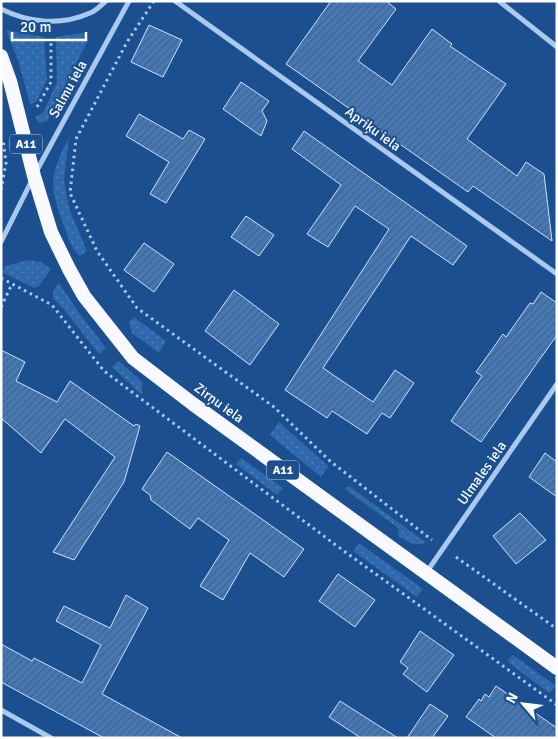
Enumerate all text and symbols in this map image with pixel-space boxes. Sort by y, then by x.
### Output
scale bar [12,10,86,42]
text: 20 m [20,18,51,36]
street label: Salmu iela [45,57,91,121]
street label: Apriķu iela [342,103,404,155]
road number: A11 [10,134,42,154]
street label: Zirņu iela [191,379,247,427]
street label: Ulmales iela [454,438,510,508]
road number: A11 [267,460,299,480]
north arrow [498,679,548,729]
text: N [502,690,522,706]

